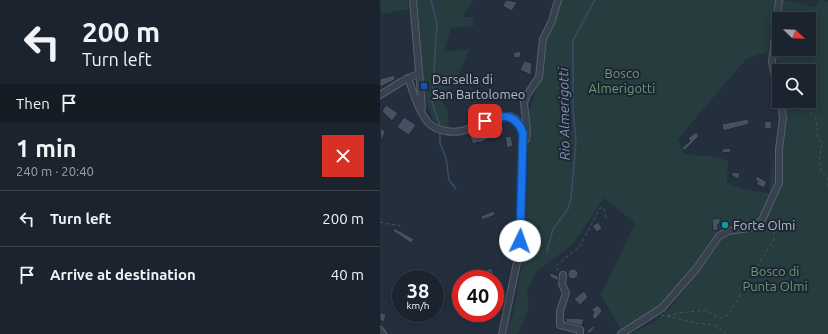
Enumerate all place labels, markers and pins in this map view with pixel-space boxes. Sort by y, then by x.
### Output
place label: Darsella di San Bartolomeo [432,72,525,101]
marker: Darsella di San Bartolomeo [419,81,429,91]
pin [468,104,502,138]
place label: Forte Olmi [733,218,795,232]
marker: Forte Olmi [720,220,730,230]

